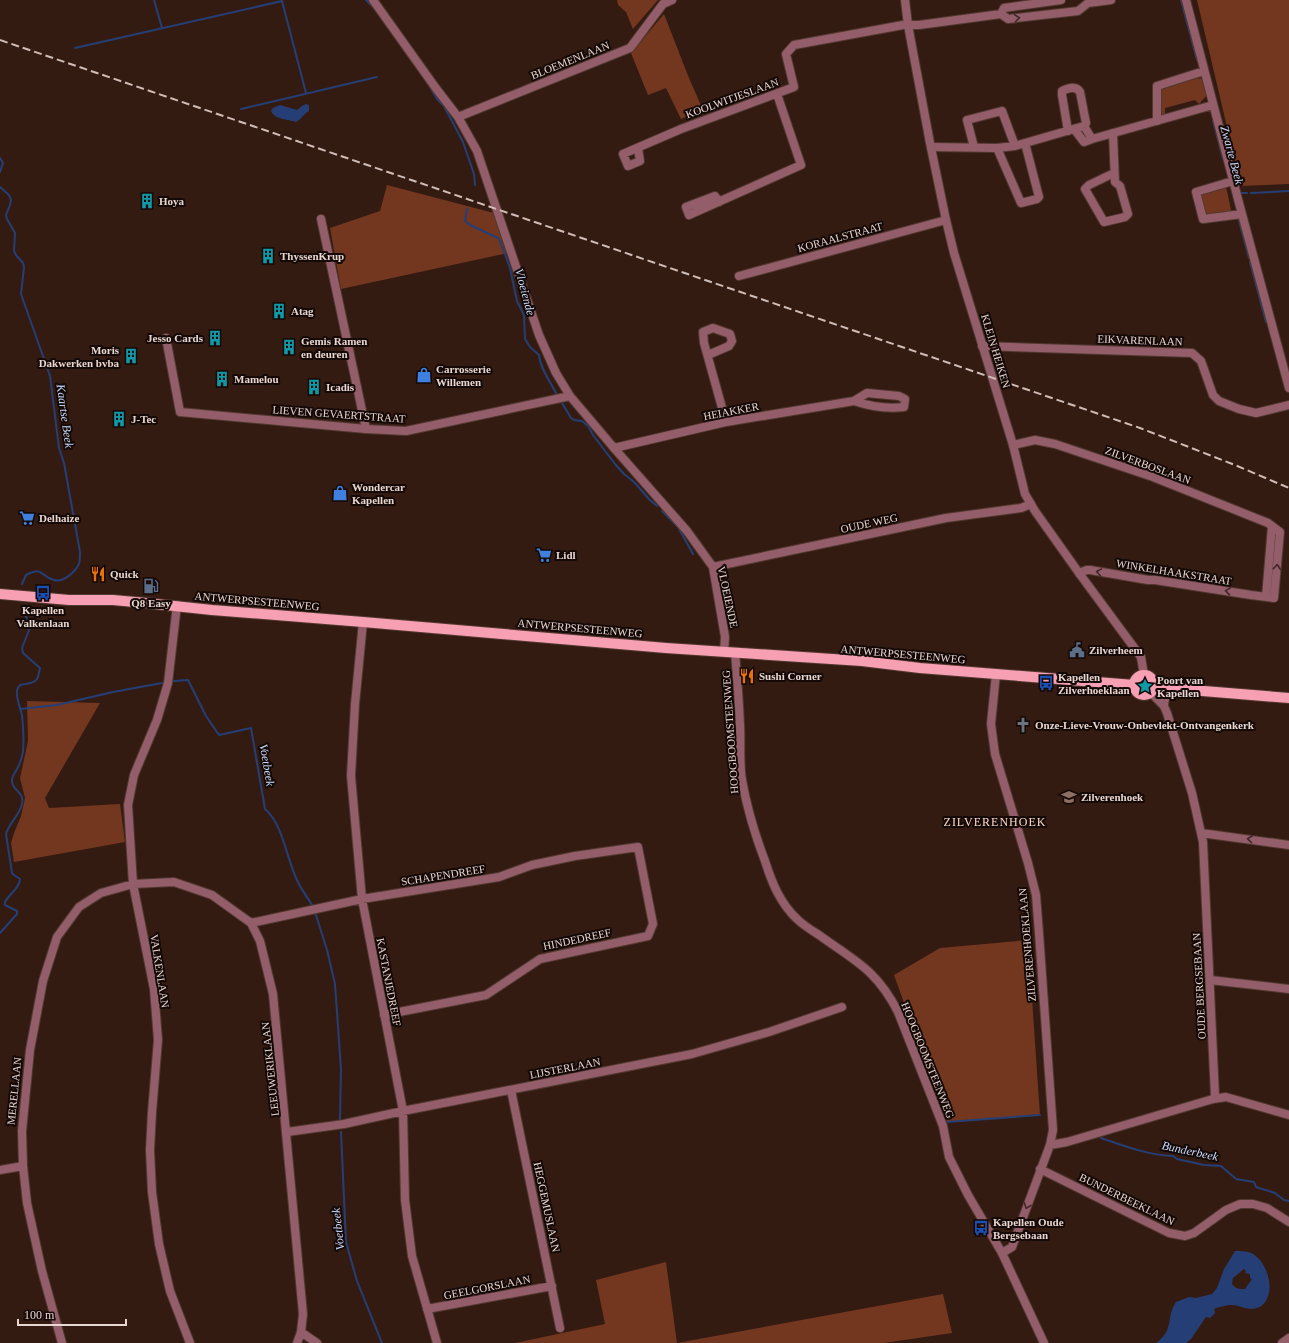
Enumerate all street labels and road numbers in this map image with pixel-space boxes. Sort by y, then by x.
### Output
street label: BLOEMENLAAN [529,39,611,81]
street label: KOOLWITJESLAAN [684,76,780,120]
street label: KORAALSTRAAT [796,220,884,254]
street label: KLEIN HEIKEN [979,313,1013,389]
street label: EIKVARENLAAN [1097,333,1183,347]
street label: HEIAKKER [702,400,760,422]
street label: LIEVEN GEVAERTSTRAAT [272,403,406,425]
street label: ZILVERBOSLAAN [1104,444,1192,486]
street label: OUDE WEG [839,511,899,535]
street label: WINKELHAAKSTRAAT [1115,557,1233,587]
street label: VLOEIENDE [716,565,740,629]
street label: ANTWERPSESTEENWEG [194,590,320,612]
street label: ANTWERPSESTEENWEG [517,617,643,639]
street label: ANTWERPSESTEENWEG [840,643,966,665]
street label: HOOGBOOMSTEENWEG [720,670,740,794]
street label: SCHAPENDREEF [400,862,486,888]
street label: ZILVERENHOEKLAAN [1016,888,1038,1002]
street label: HINDEDREEF [542,926,612,952]
street label: OUDE BERGSEBAAN [1190,932,1208,1040]
street label: VALKENLAAN [148,933,172,1009]
street label: KASTANJEDREEF [375,937,403,1027]
street label: HOOGBOOMSTEENWEG [899,1000,957,1120]
street label: LEEUWERIKLAAN [259,1021,281,1117]
street label: LIJSTERLAAN [528,1055,602,1081]
street label: MERELLAAN [4,1057,24,1125]
street label: HEGGEMUSLAAN [532,1161,562,1253]
street label: BUNDERBEEKLAAN [1077,1171,1177,1227]
street label: GEELGORSLAAN [443,1273,531,1301]

